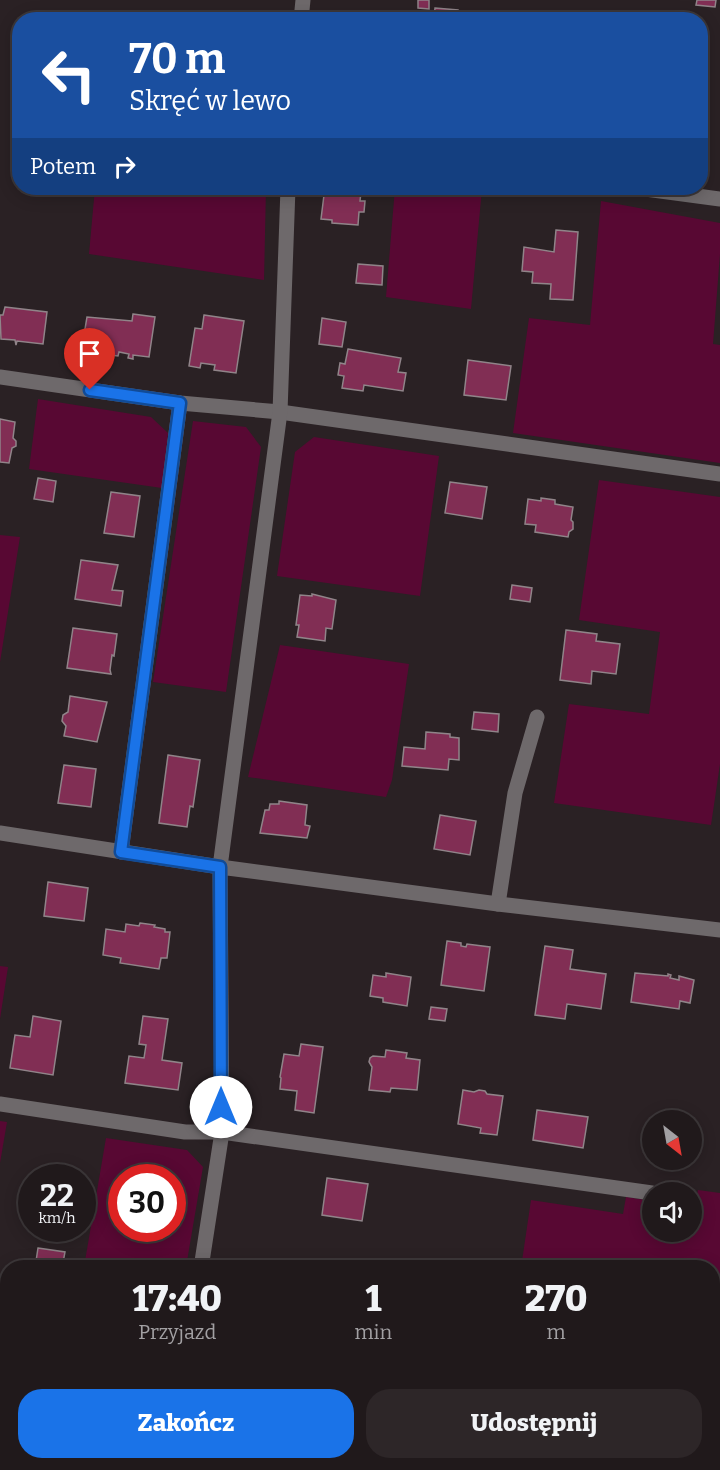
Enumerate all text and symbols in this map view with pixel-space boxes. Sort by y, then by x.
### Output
text: 70 m [129,34,225,84]
icon: left [30,36,108,114]
text: Skręć w lewo [129,85,291,117]
icon: right [108,150,141,183]
text: Potem [30,153,96,180]
pin [64,328,115,390]
icon: arrive [73,337,106,370]
position arrow [189,1075,253,1139]
north arrow [642,1110,702,1170]
map controls [642,1110,702,1242]
speed limit sign: 30 [108,1164,186,1242]
text: 22 [40,1178,74,1214]
button: sound [642,1182,702,1242]
text: km/h [38,1209,76,1227]
text: 17:40 [133,1277,222,1321]
text: 1 [365,1277,381,1321]
text: 270 [525,1277,587,1321]
text: Przyjazd [138,1320,216,1344]
text: min [355,1320,392,1344]
text: m [547,1320,566,1344]
button: Zakończ [18,1389,354,1458]
button: Udostępnij [366,1389,702,1458]

